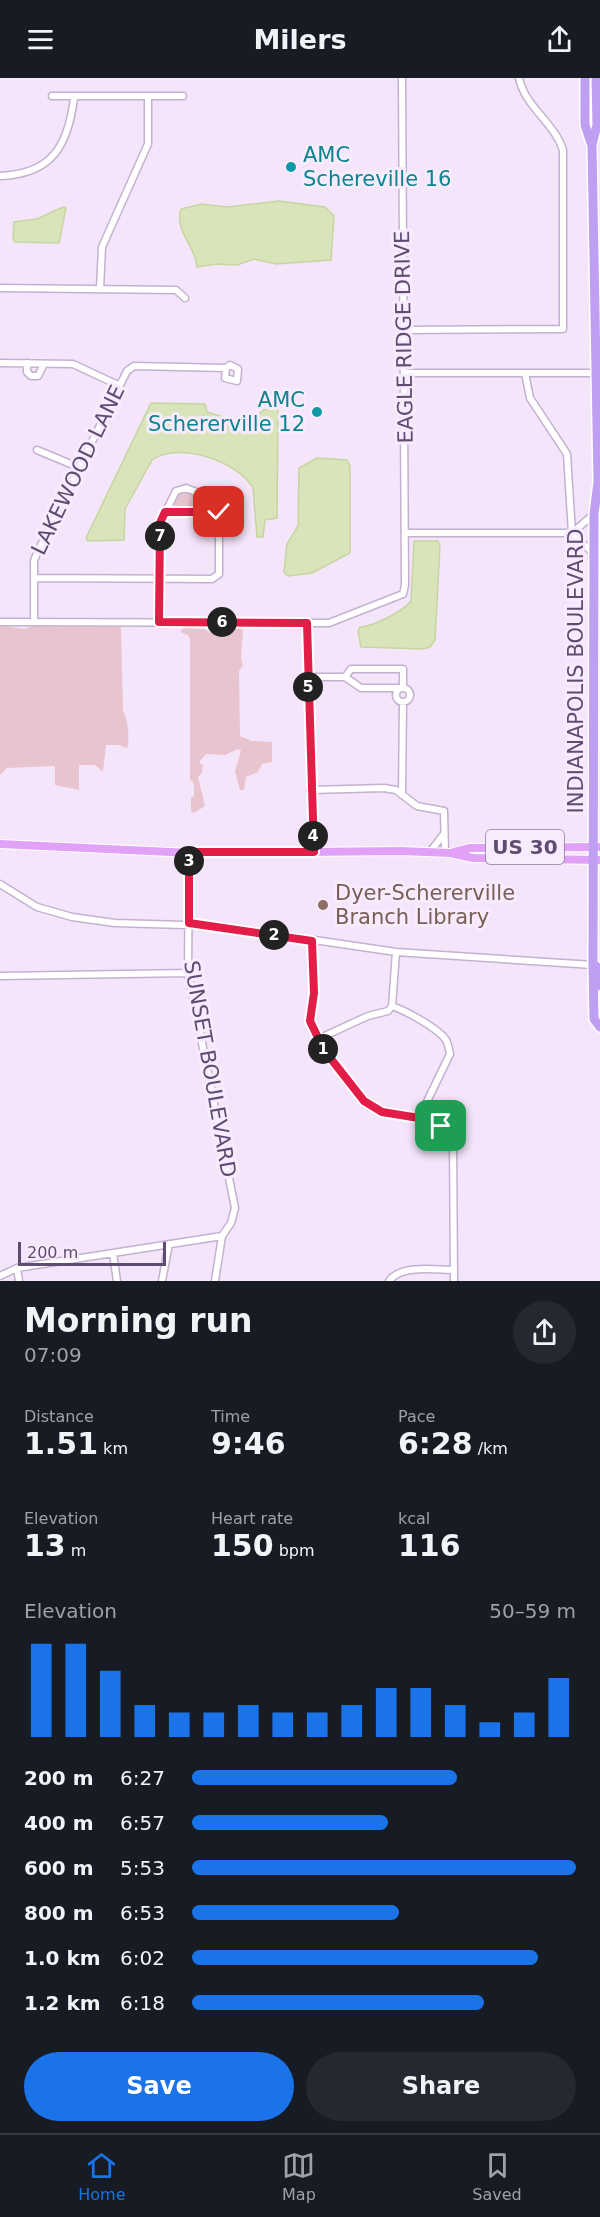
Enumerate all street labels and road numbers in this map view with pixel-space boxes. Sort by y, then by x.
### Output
street label: EAGLE RIDGE DRIVE [390,230,418,444]
street label: LAKEWOOD LANE [26,381,130,559]
street label: INDIANAPOLIS BOULEVARD [564,529,588,813]
road number: US 30 [486,830,564,864]
street label: SUNSET BOULEVARD [179,959,241,1179]

